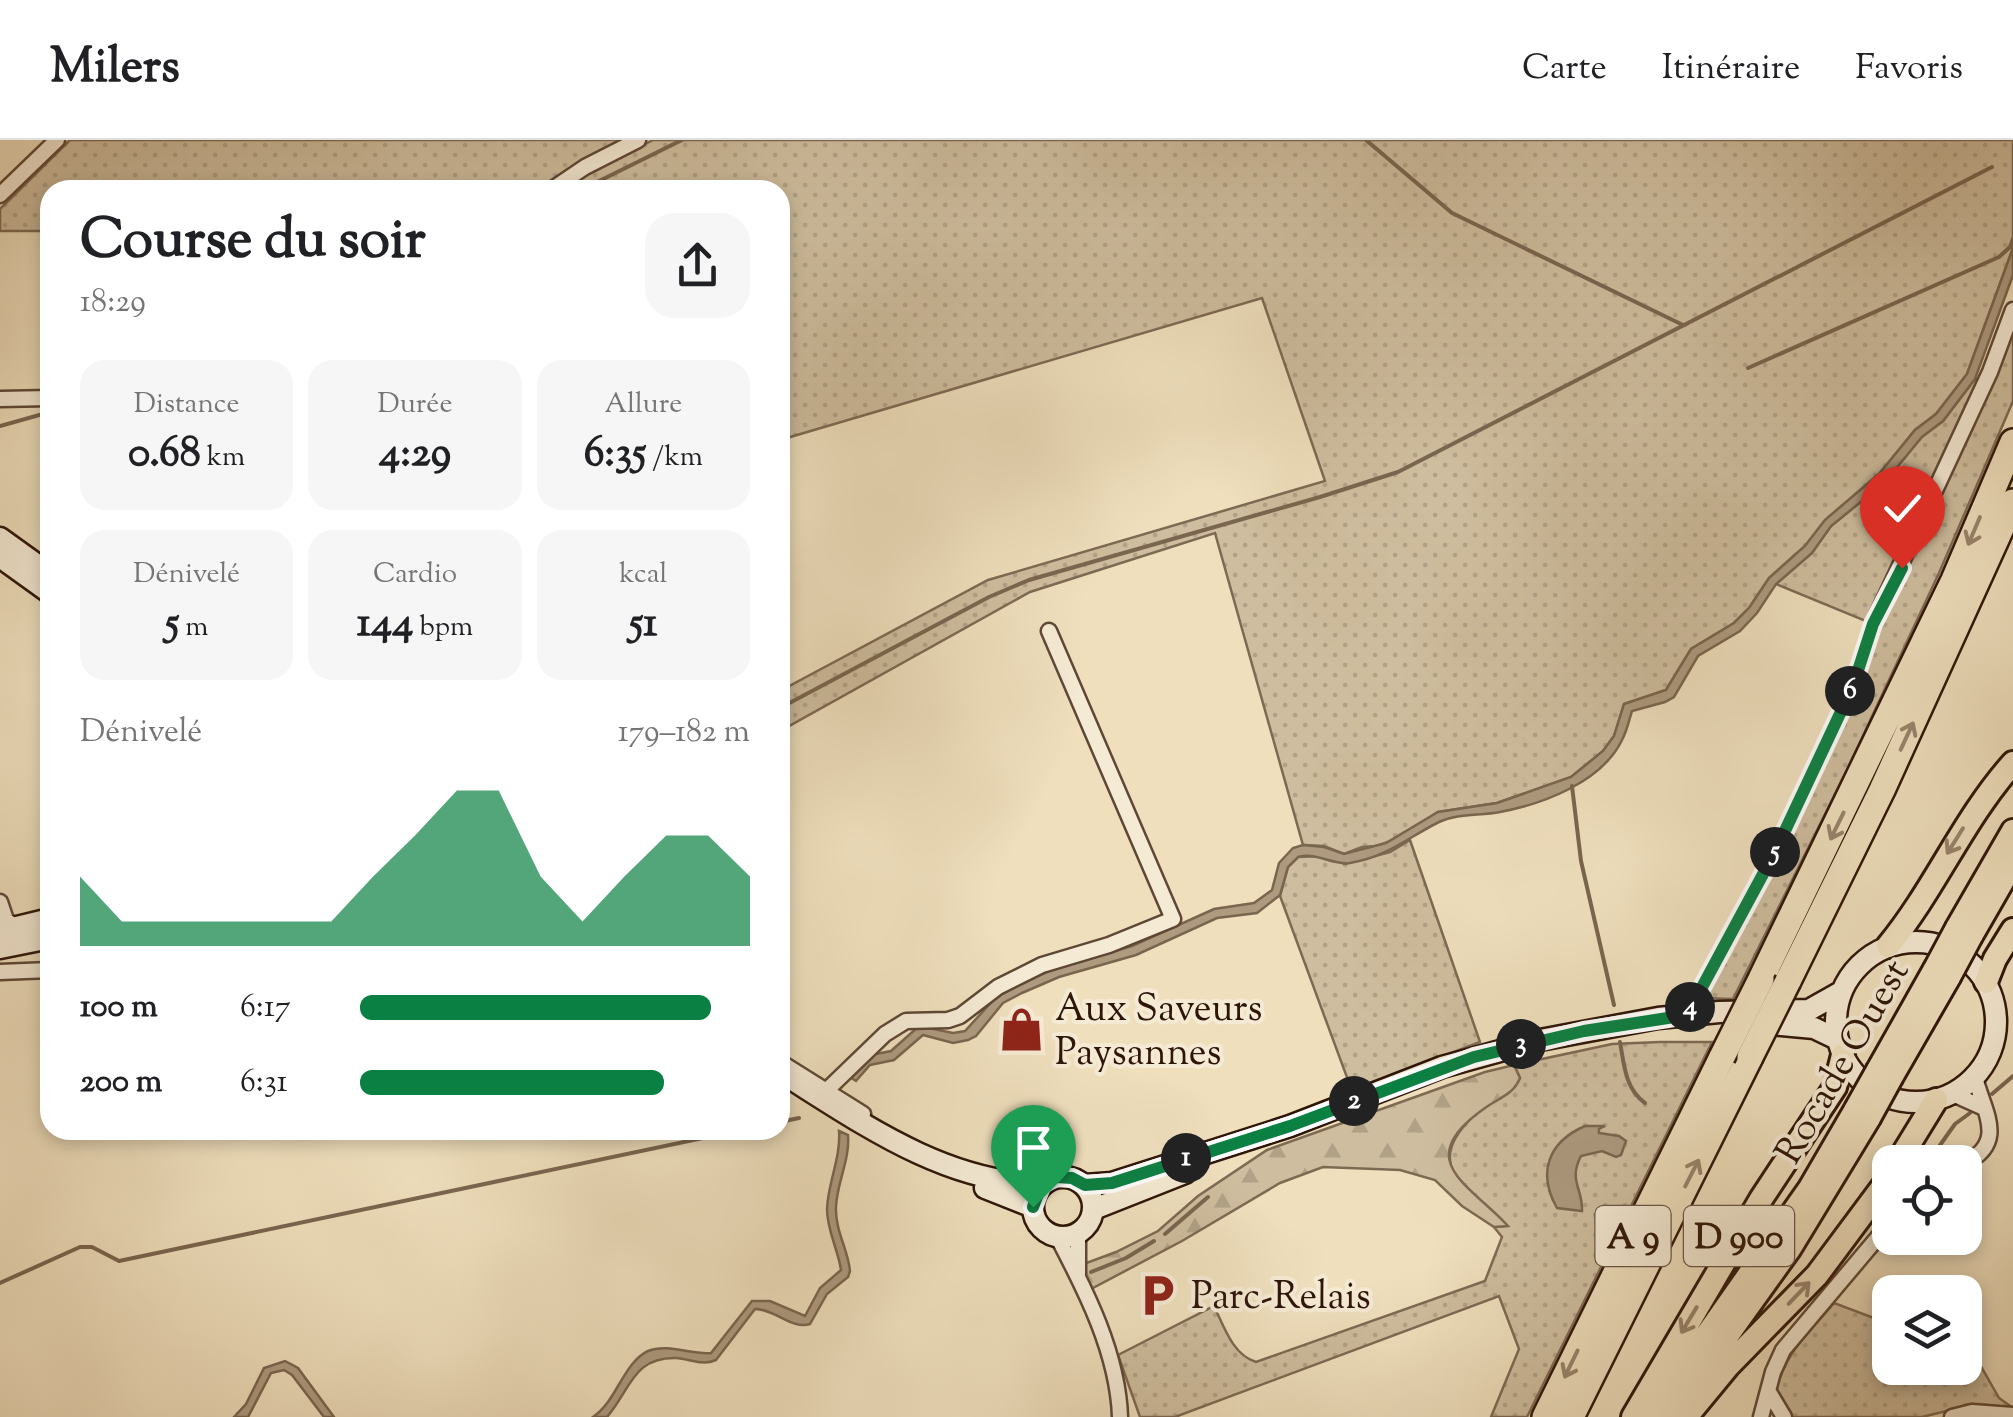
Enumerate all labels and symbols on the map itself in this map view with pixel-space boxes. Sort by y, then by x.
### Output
pin [1860,466,1945,569]
one-way arrow [1964,515,1982,546]
pin: 6 [1825,666,1875,716]
one-way arrow [1899,722,1918,752]
one-way arrow [1827,810,1846,840]
one-way arrow [1945,826,1966,855]
pin: 5 [1750,827,1800,877]
street label: Rocade Ouest [1764,951,1925,1175]
pin: 4 [1665,982,1715,1032]
place label: Aux Saveurs Paysannes [1055,984,1263,1082]
shop icon: Aux Saveurs Paysannes [998,1005,1046,1053]
pin: 3 [1496,1019,1546,1069]
pin: 2 [1329,1076,1379,1126]
pin [991,1105,1076,1208]
pin: 1 [1161,1133,1211,1183]
one-way arrow [1683,1158,1702,1188]
road number: A 9 [1596,1206,1670,1266]
road number: D 900 [1684,1206,1794,1266]
parking icon: Parc-Relais [1134,1271,1182,1319]
place label: Parc-Relais [1191,1272,1371,1326]
one-way arrow [1787,1282,1811,1306]
one-way arrow [1679,1305,1699,1334]
one-way arrow [1560,1348,1579,1378]

